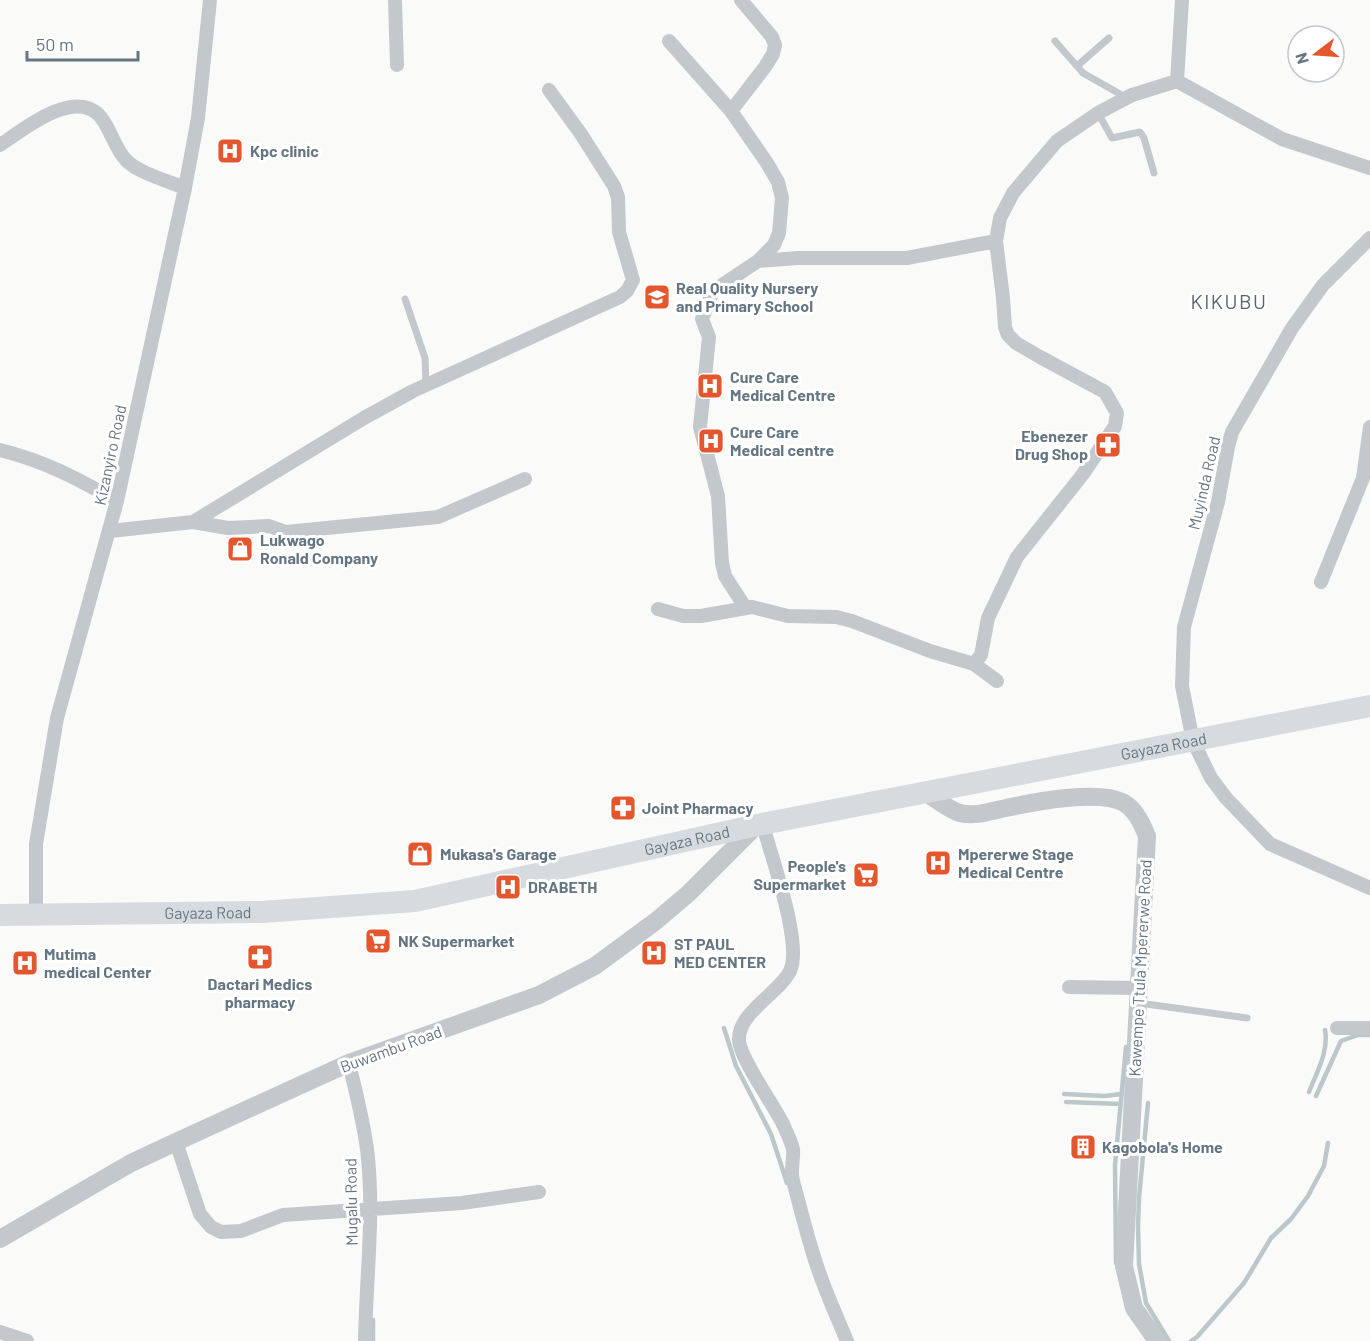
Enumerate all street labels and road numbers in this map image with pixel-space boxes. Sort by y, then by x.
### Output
street label: Kizanyiro Road [90,403,129,507]
street label: Muyinda Road [1184,434,1224,532]
street label: Gayaza Road [1119,728,1208,763]
street label: Gayaza Road [642,821,731,859]
street label: Kawempe Ttula Mpererwe Road [1124,859,1155,1077]
street label: Gayaza Road [164,902,252,922]
street label: Buwambu Road [337,1021,444,1076]
street label: Mugalu Road [340,1158,361,1246]

